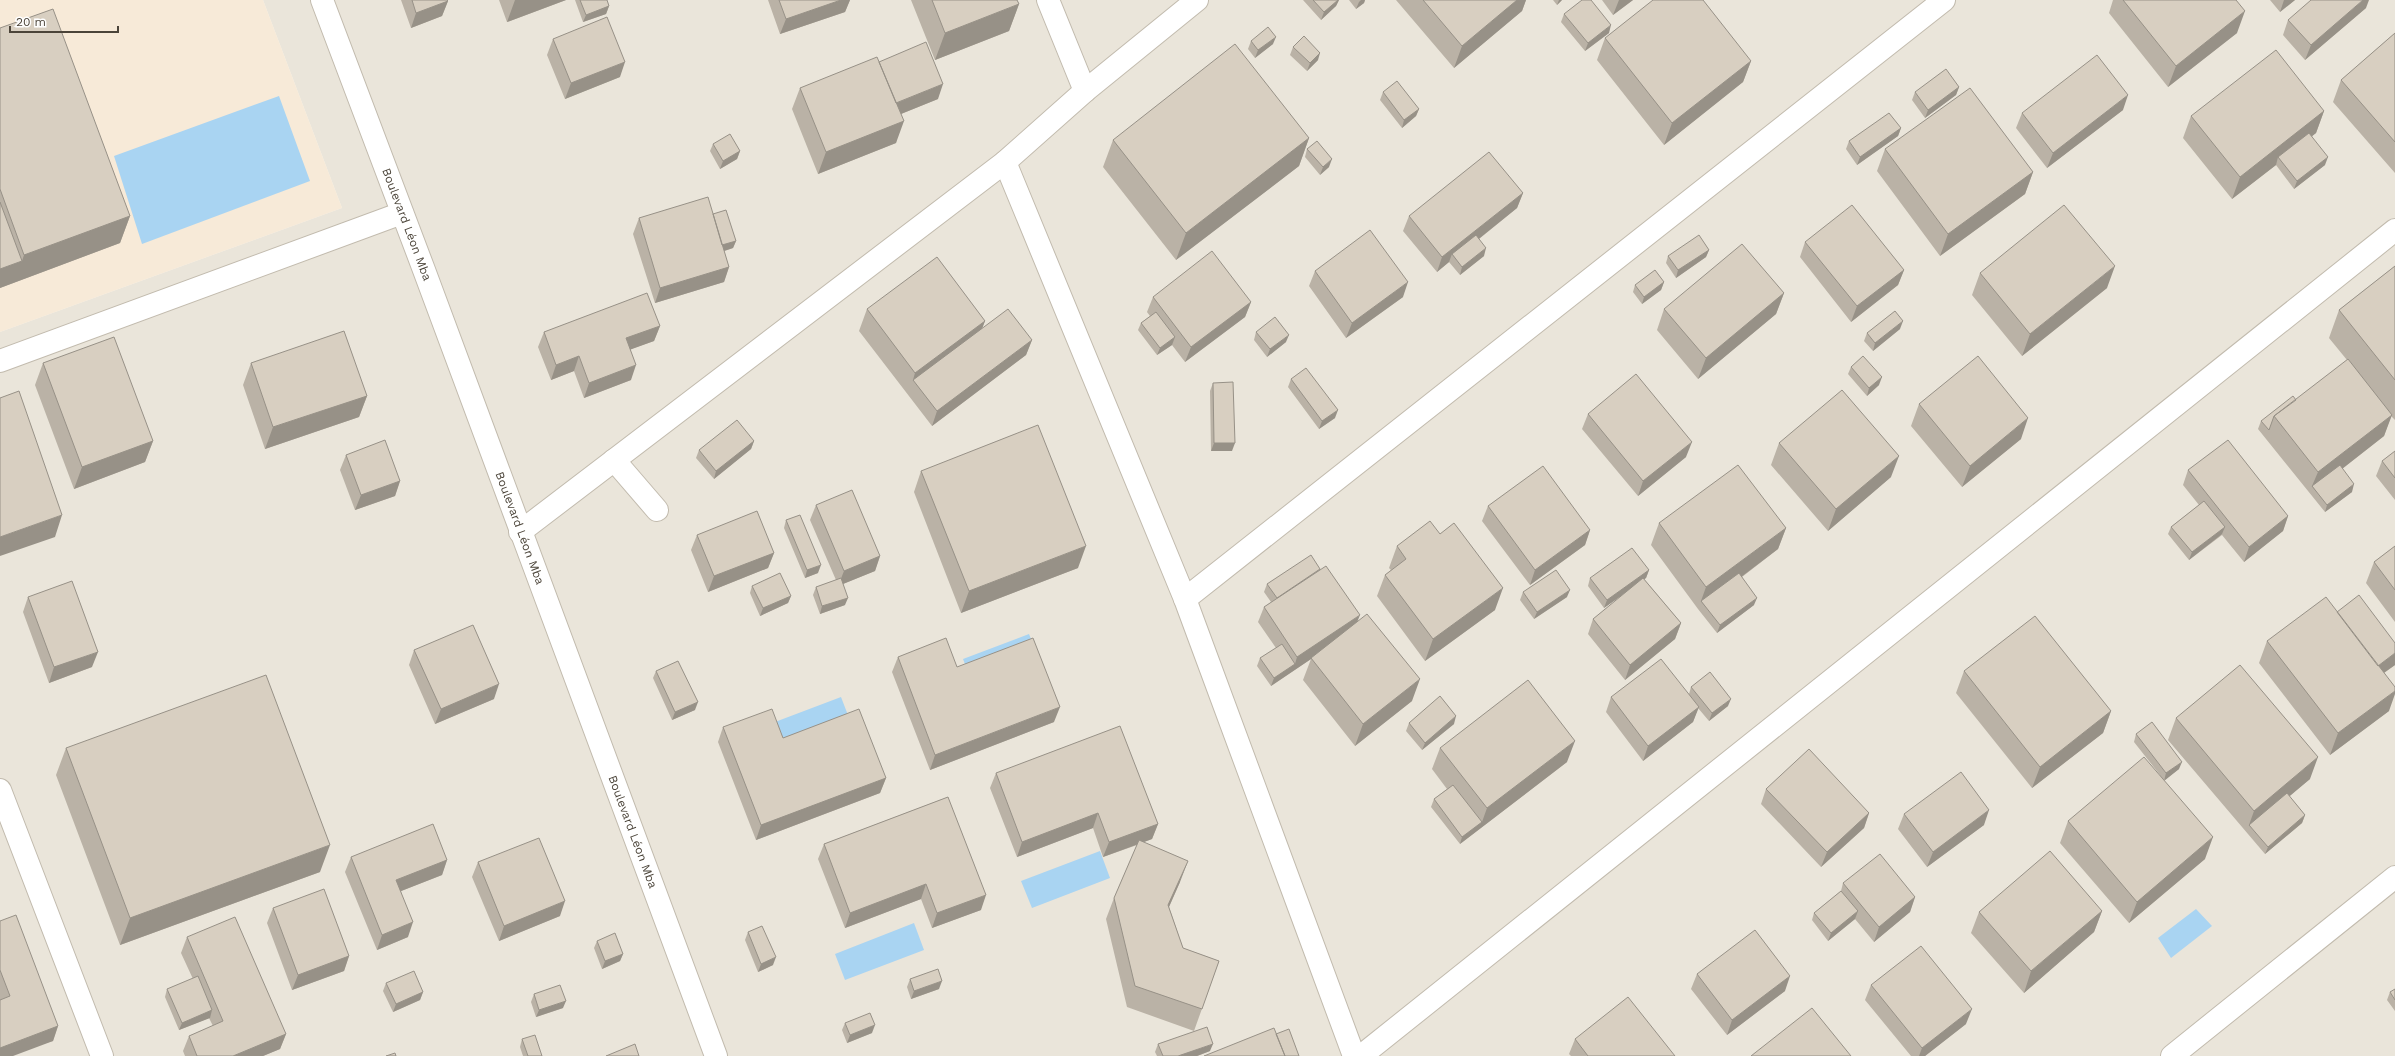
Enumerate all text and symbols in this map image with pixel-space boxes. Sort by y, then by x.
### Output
scale bar [10,8,118,34]
text: 20 m [16,15,46,29]
street label: Boulevard Léon Mba [379,166,434,283]
street label: Boulevard Léon Mba [493,470,547,587]
street label: Boulevard Léon Mba [605,773,660,890]

